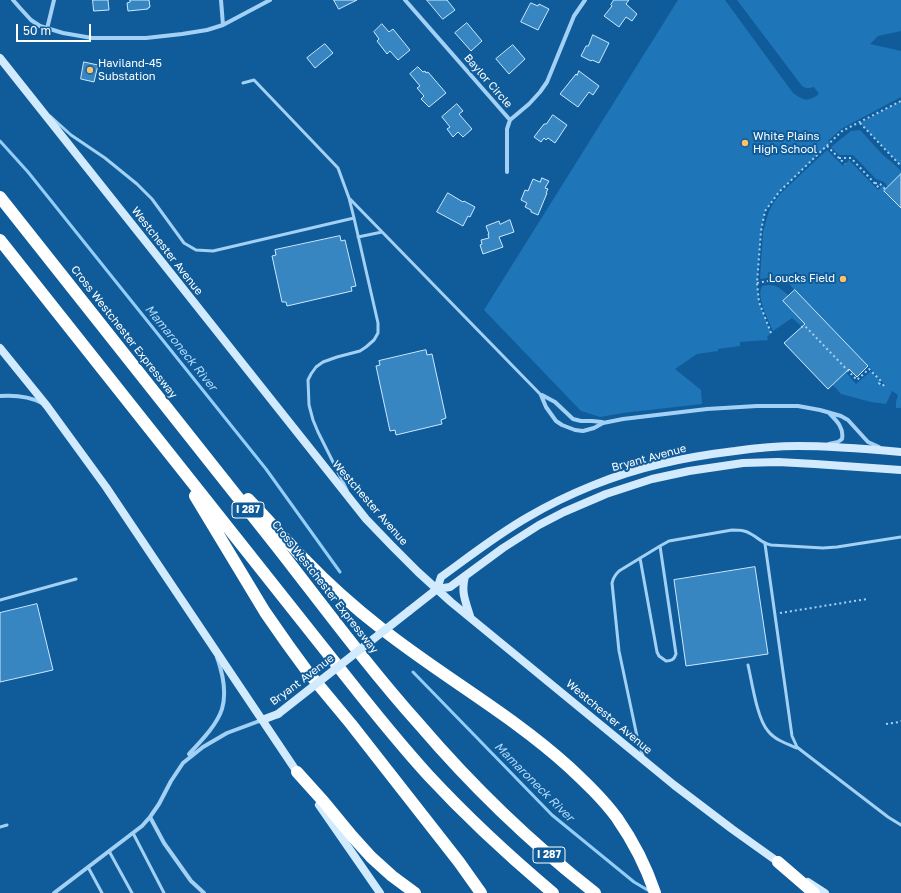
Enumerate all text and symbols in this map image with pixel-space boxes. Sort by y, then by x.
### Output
scale bar [18,16,93,42]
text: 50 m [23,23,51,38]
street label: Baylor Circle [461,51,515,111]
place label: Haviland-45 Substation [98,57,162,83]
marker: Haviland-45 Substation [85,65,95,75]
place label: White Plains High School [753,130,819,156]
marker: White Plains High School [740,138,750,148]
street label: Westchester Avenue [128,204,206,298]
street label: Cross Westchester Expressway [68,263,180,401]
place label: Loucks Field [769,272,835,286]
marker: Loucks Field [838,274,848,284]
water label: Mamaroneck River [142,302,220,394]
street label: Bryant Avenue [610,442,688,474]
street label: Westchester Avenue [329,458,411,548]
road number: I 287 [232,502,264,518]
street label: Cross Westchester Expressway [269,518,381,656]
street label: Bryant Avenue [267,652,337,708]
street label: Westchester Avenue [563,677,655,757]
water label: Mamaroneck River [491,739,577,825]
road number: I 287 [533,847,565,863]

